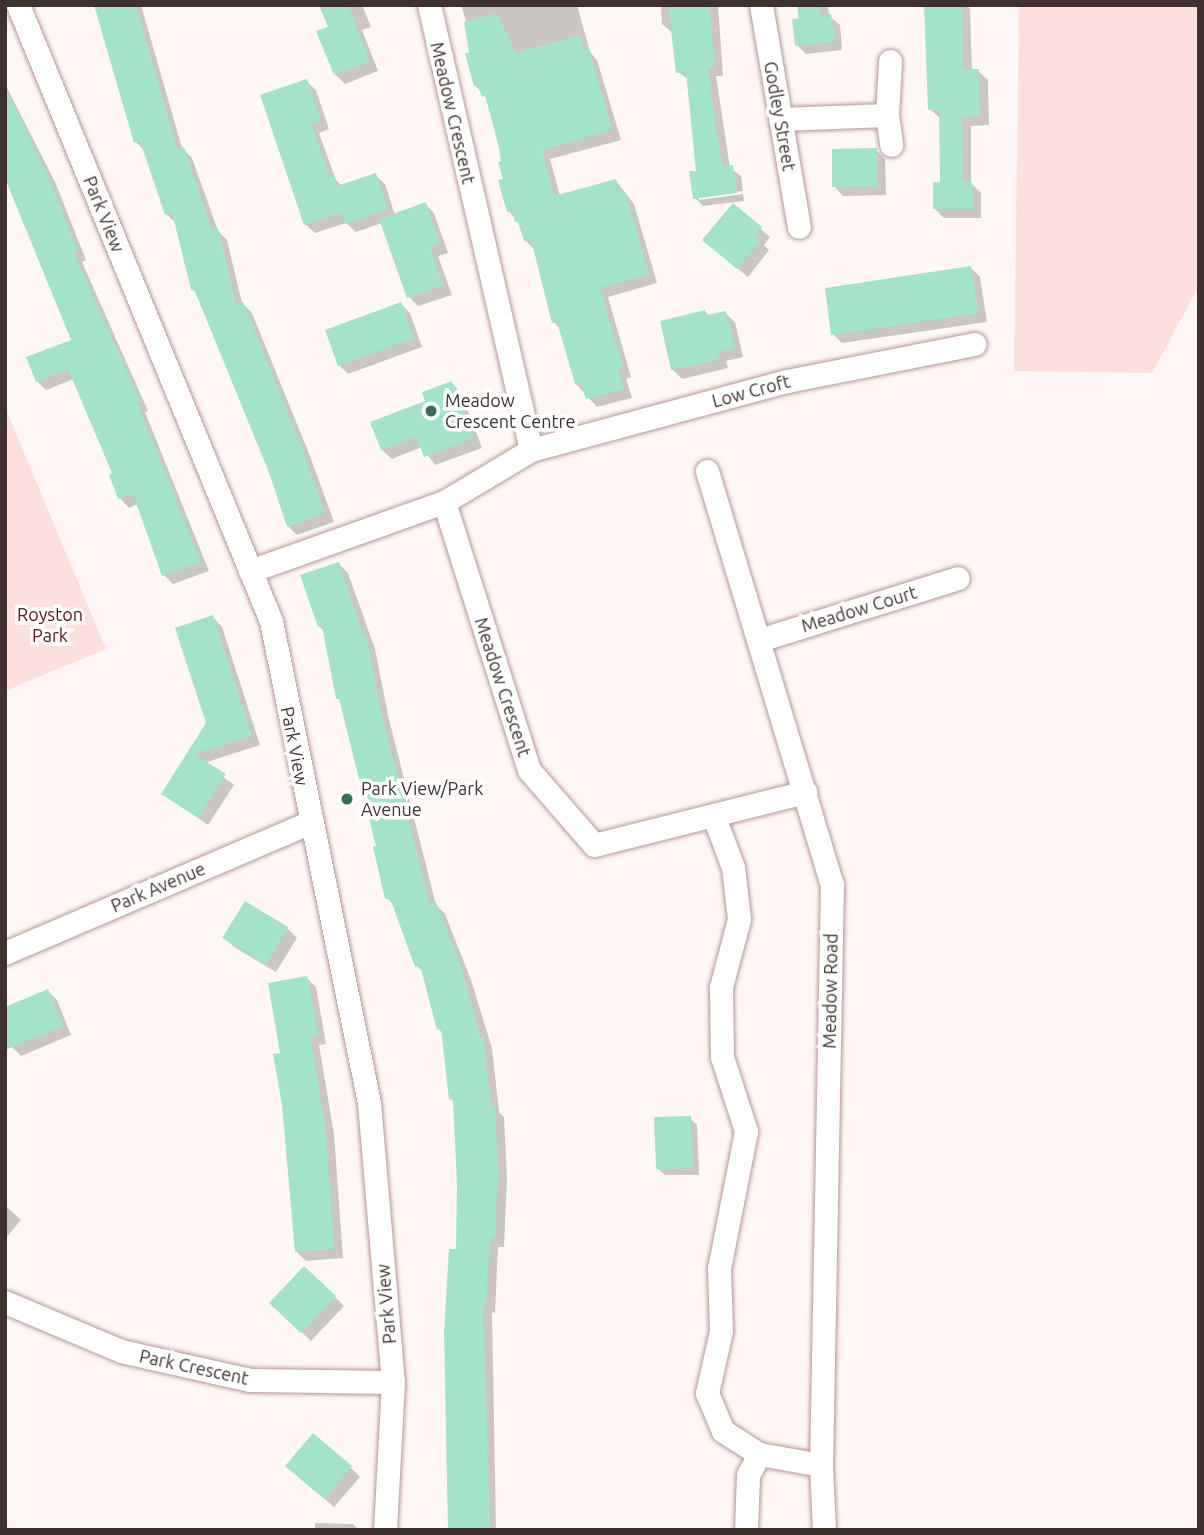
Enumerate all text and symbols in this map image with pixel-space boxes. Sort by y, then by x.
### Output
street label: Meadow Crescent [426,40,480,186]
street label: Godley Street [760,60,800,172]
street label: Park View [79,173,129,255]
street label: Low Croft [710,370,792,412]
place label: Meadow Crescent Centre [445,390,575,432]
marker: Meadow Crescent Centre [423,403,439,419]
street label: Meadow Court [799,581,919,637]
park label: Royston Park [17,604,83,646]
street label: Meadow Crescent [470,615,536,759]
street label: Park View [277,705,313,787]
place label: Park View/Park Avenue [361,778,483,820]
marker: Park View/Park Avenue [339,791,355,807]
street label: Park Avenue [108,857,208,917]
street label: Meadow Road [818,933,842,1049]
street label: Park View [372,1263,400,1345]
street label: Park Crescent [137,1345,251,1389]

